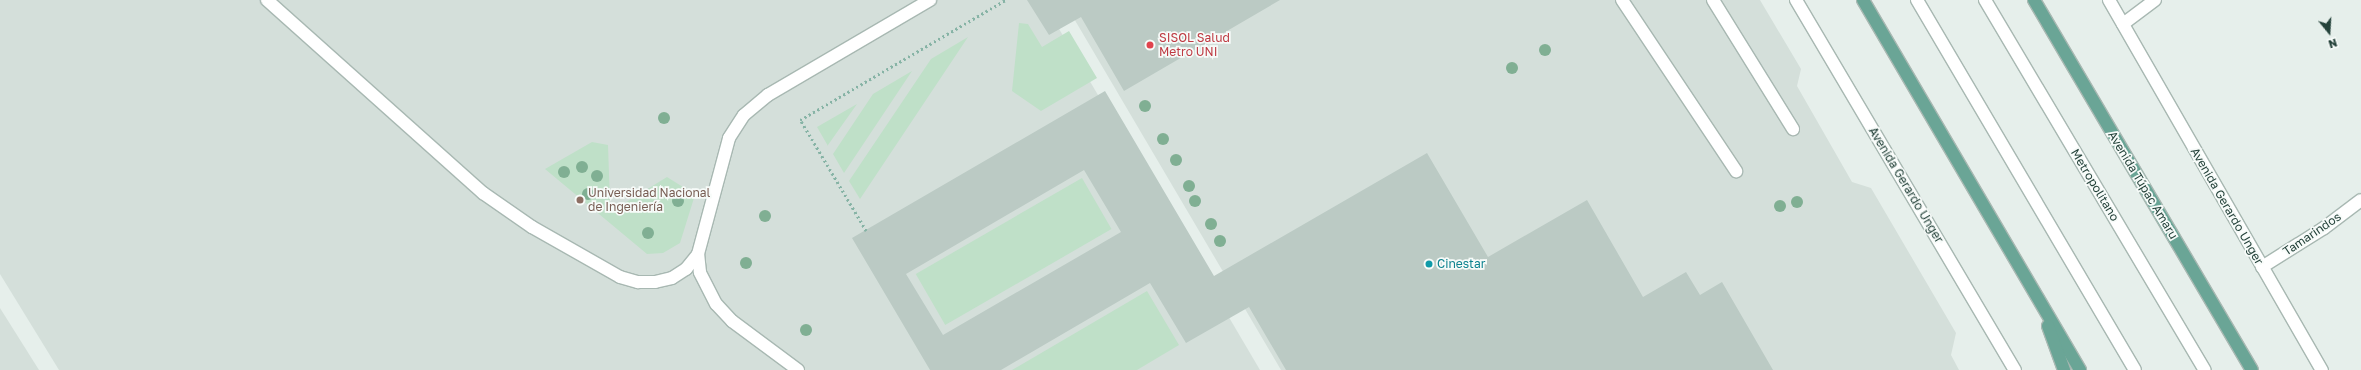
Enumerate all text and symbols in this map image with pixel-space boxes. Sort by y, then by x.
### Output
north arrow [2309,12,2349,52]
place label: SISOL Salud Metro UNI [1159,31,1230,59]
text: N [2327,36,2339,51]
marker: SISOL Salud Metro UNI [1144,39,1156,51]
street label: Avenida Gerardo Unger [1866,124,1946,246]
street label: Avenida Túpac Amaru [2105,128,2181,242]
street label: Avenida Gerardo Unger [2188,145,2266,267]
street label: Metropolitano [2068,146,2122,224]
place label: Universidad Nacional de Ingeniería [588,186,710,214]
marker: Universidad Nacional de Ingeniería [575,195,585,205]
street label: Tamarindos [2280,209,2344,259]
place label: Cinestar [1437,257,1485,271]
marker: Cinestar [1424,259,1434,269]

